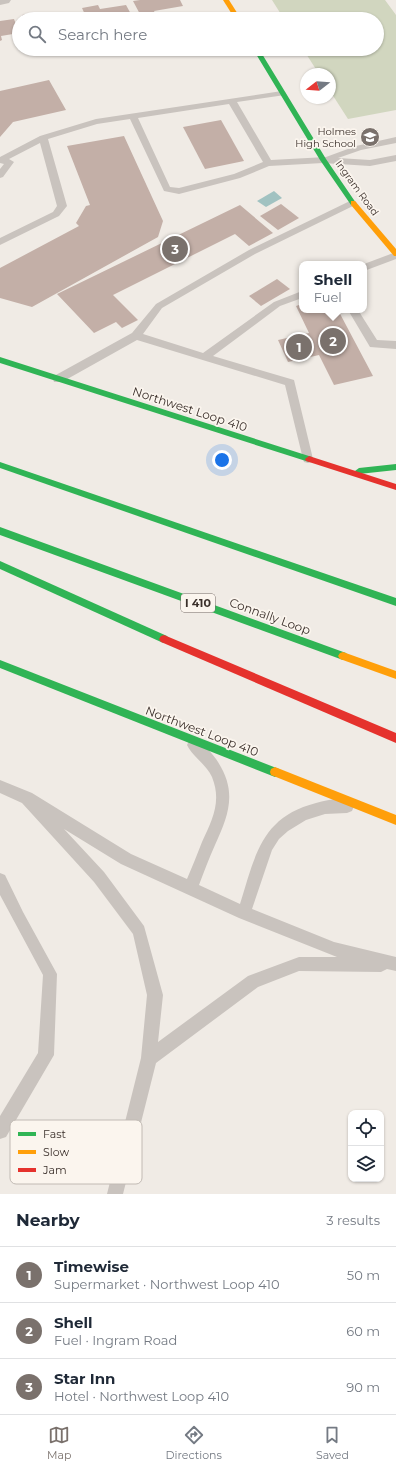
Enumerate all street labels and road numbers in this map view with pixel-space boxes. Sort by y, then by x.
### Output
street label: Ingram Road [332,158,382,218]
street label: Northwest Loop 410 [131,383,249,435]
road number: I 410 [181,594,215,612]
street label: Connally Loop [227,594,313,638]
street label: Northwest Loop 410 [143,703,261,759]

